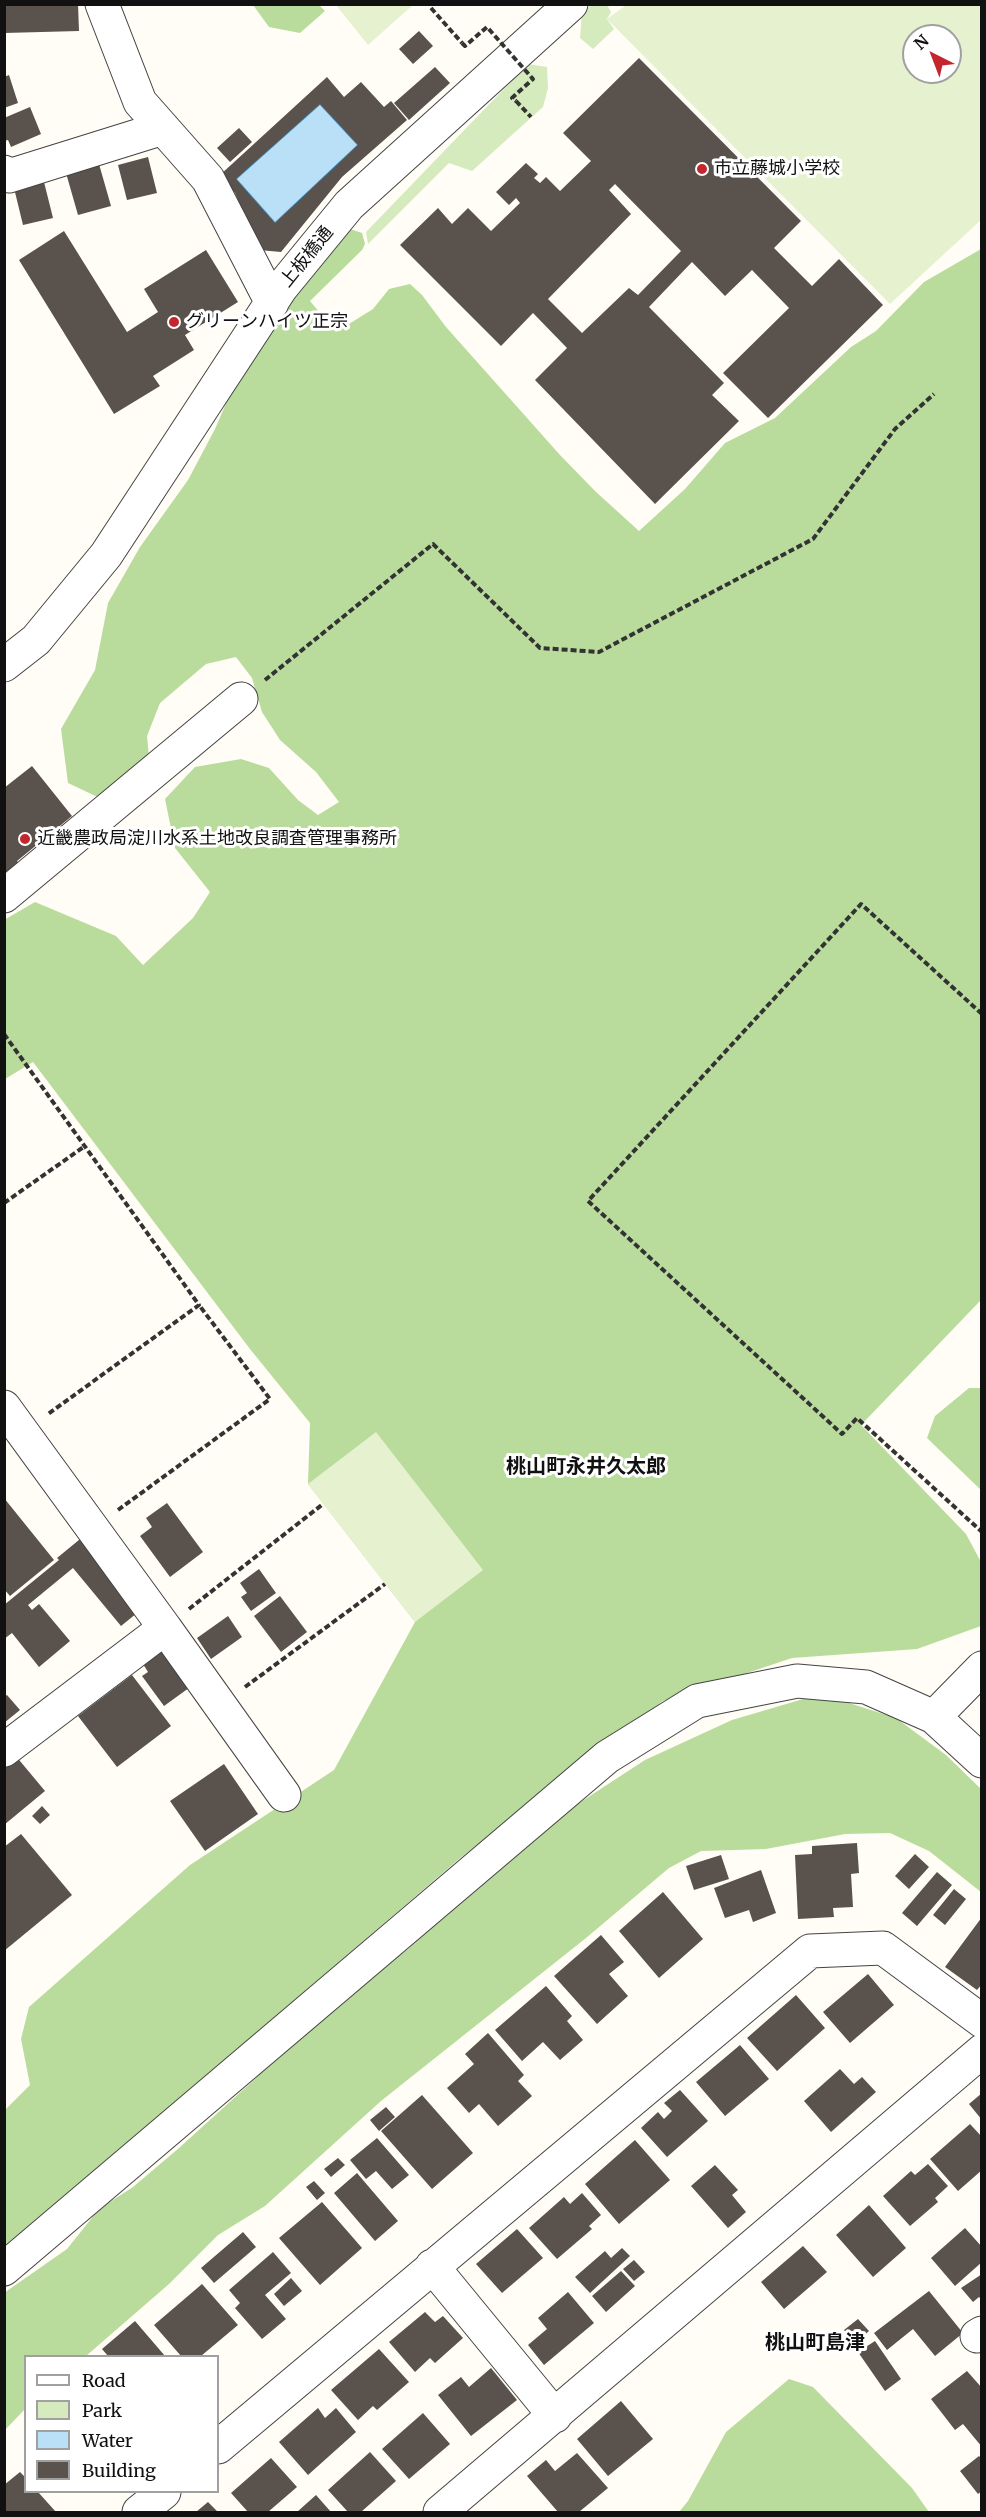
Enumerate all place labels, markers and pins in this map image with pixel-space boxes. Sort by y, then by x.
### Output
place label: 市立藤城小学校 [714,158,840,180]
marker: 市立藤城小学校 [695,162,709,176]
place label: グリーンハイツ正宗 [186,311,348,333]
marker: グリーンハイツ正宗 [167,315,181,329]
place label: 近畿農政局淀川水系土地改良調査管理事務所 [37,828,397,850]
marker: 近畿農政局淀川水系土地改良調査管理事務所 [18,832,32,846]

